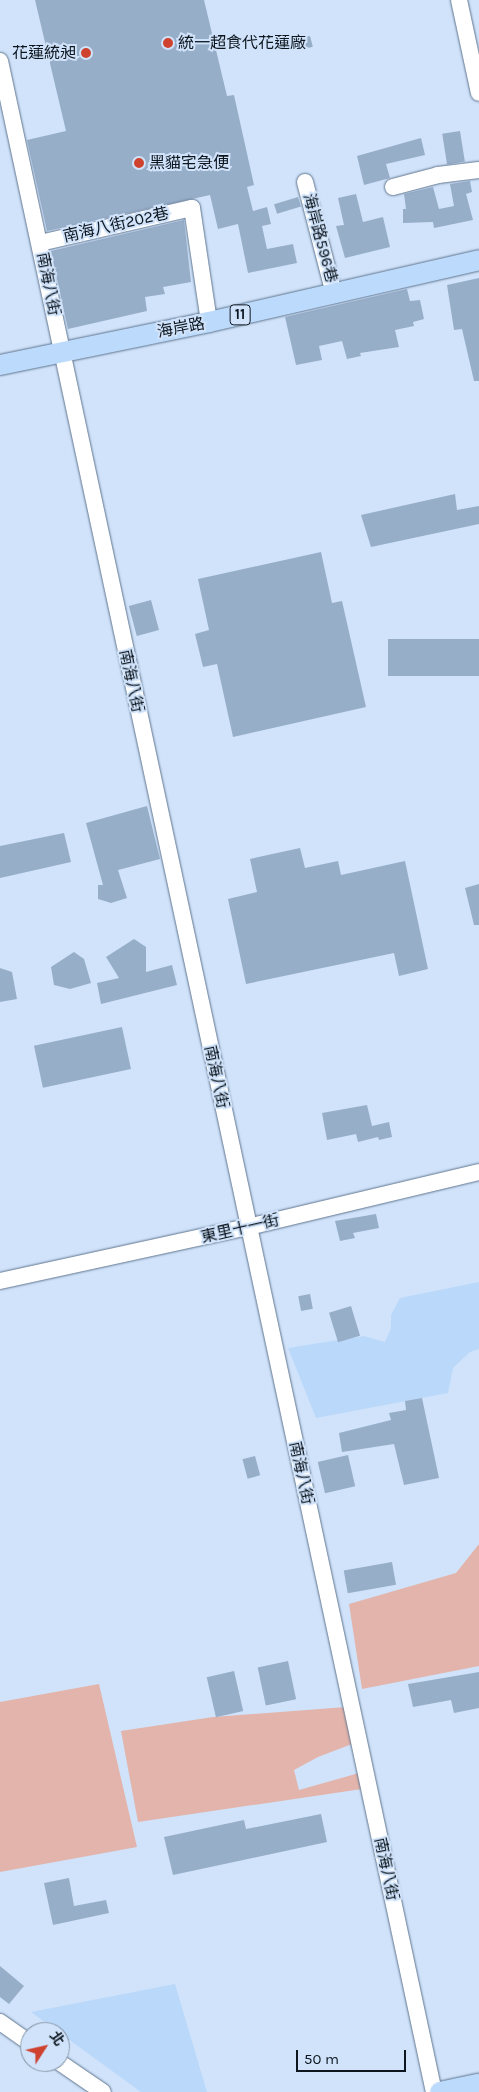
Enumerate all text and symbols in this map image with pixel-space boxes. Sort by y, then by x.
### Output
place label: 統一超食代花蓮廠 [178,33,306,53]
marker: 統一超食代花蓮廠 [162,37,174,49]
place label: 花蓮統昶 [12,43,76,63]
marker: 花蓮統昶 [80,47,92,59]
place label: 黑貓宅急便 [149,153,229,173]
marker: 黑貓宅急便 [133,157,145,169]
street label: 海岸路596巷 [299,191,341,285]
street label: 南海八街202巷 [61,203,171,247]
street label: 南海八街 [32,251,64,317]
road number: 11 [229,302,251,328]
street label: 海岸路 [156,314,206,342]
street label: 南海八街 [115,648,147,714]
street label: 南海八街 [200,1044,232,1110]
street label: 東里十一街 [199,1211,281,1247]
street label: 南海八街 [285,1440,317,1506]
street label: 南海八街 [370,1836,402,1902]
north arrow [20,2022,70,2072]
text: 北 [46,2028,68,2049]
scale bar [299,2040,409,2072]
text: 50 m [304,2050,339,2068]

